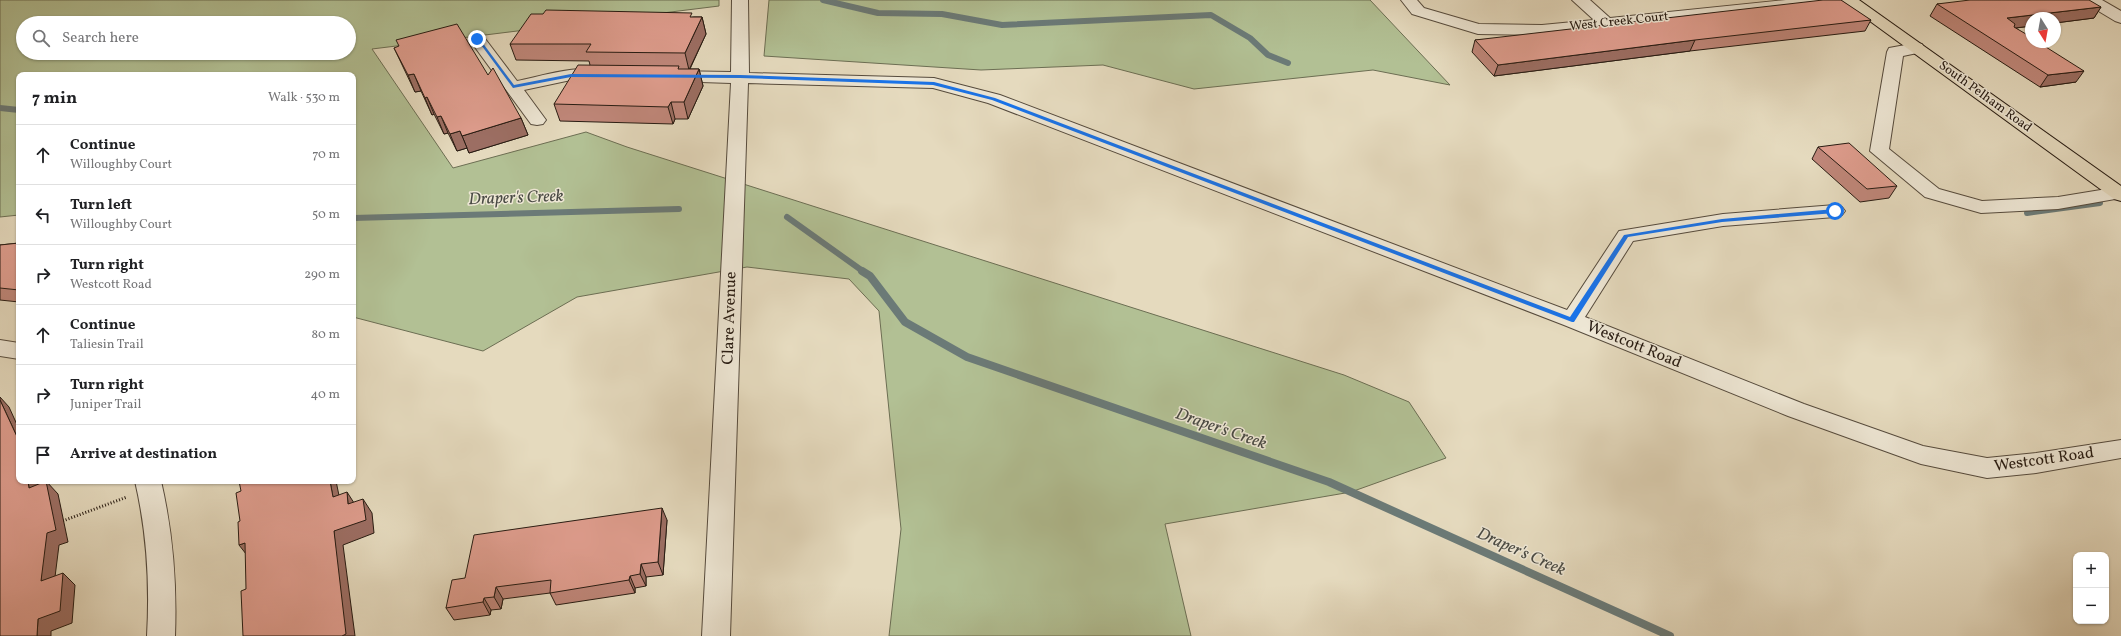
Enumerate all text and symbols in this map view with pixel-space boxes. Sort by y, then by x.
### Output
street label: West Creek Court [1569,8,1670,36]
north arrow [2025,12,2061,48]
search box [16,16,356,60]
icon: search [30,27,52,49]
text: Search here [62,28,139,49]
route end [468,30,486,48]
street label: South Pelham Road [1935,57,2035,137]
text: 7 min [32,87,77,110]
text: Walk · 530 m [268,89,340,107]
text: Continue [70,135,135,156]
icon: ahead [32,144,54,166]
text: 70 m [312,146,340,164]
text: Willoughby Court [70,156,172,174]
water label: Draper's Creek [468,185,564,211]
text: Turn left [70,195,132,216]
route start [1826,202,1844,220]
icon: left [32,204,54,226]
text: 50 m [312,206,340,224]
text: Willoughby Court [70,216,172,234]
text: Turn right [70,255,144,276]
icon: right [32,264,54,286]
text: 290 m [304,266,340,284]
street label: Clare Avenue [717,271,743,365]
text: Westcott Road [70,276,152,294]
text: Continue [70,315,135,336]
street label: Westcott Road [1583,316,1685,374]
icon: ahead [32,324,54,346]
text: 80 m [311,326,340,344]
text: Taliesin Trail [70,336,144,354]
text: Turn right [70,375,144,396]
icon: right [32,384,54,406]
text: 40 m [311,386,340,404]
text: Juniper Trail [70,396,141,414]
water label: Draper's Creek [1172,403,1270,455]
street label: Westcott Road [1993,442,2095,478]
icon: arrive [32,444,54,466]
text: Arrive at destination [70,444,217,465]
water label: Draper's Creek [1473,522,1569,582]
map controls [2073,552,2109,624]
button: + [2073,552,2109,588]
button: − [2073,588,2109,624]

